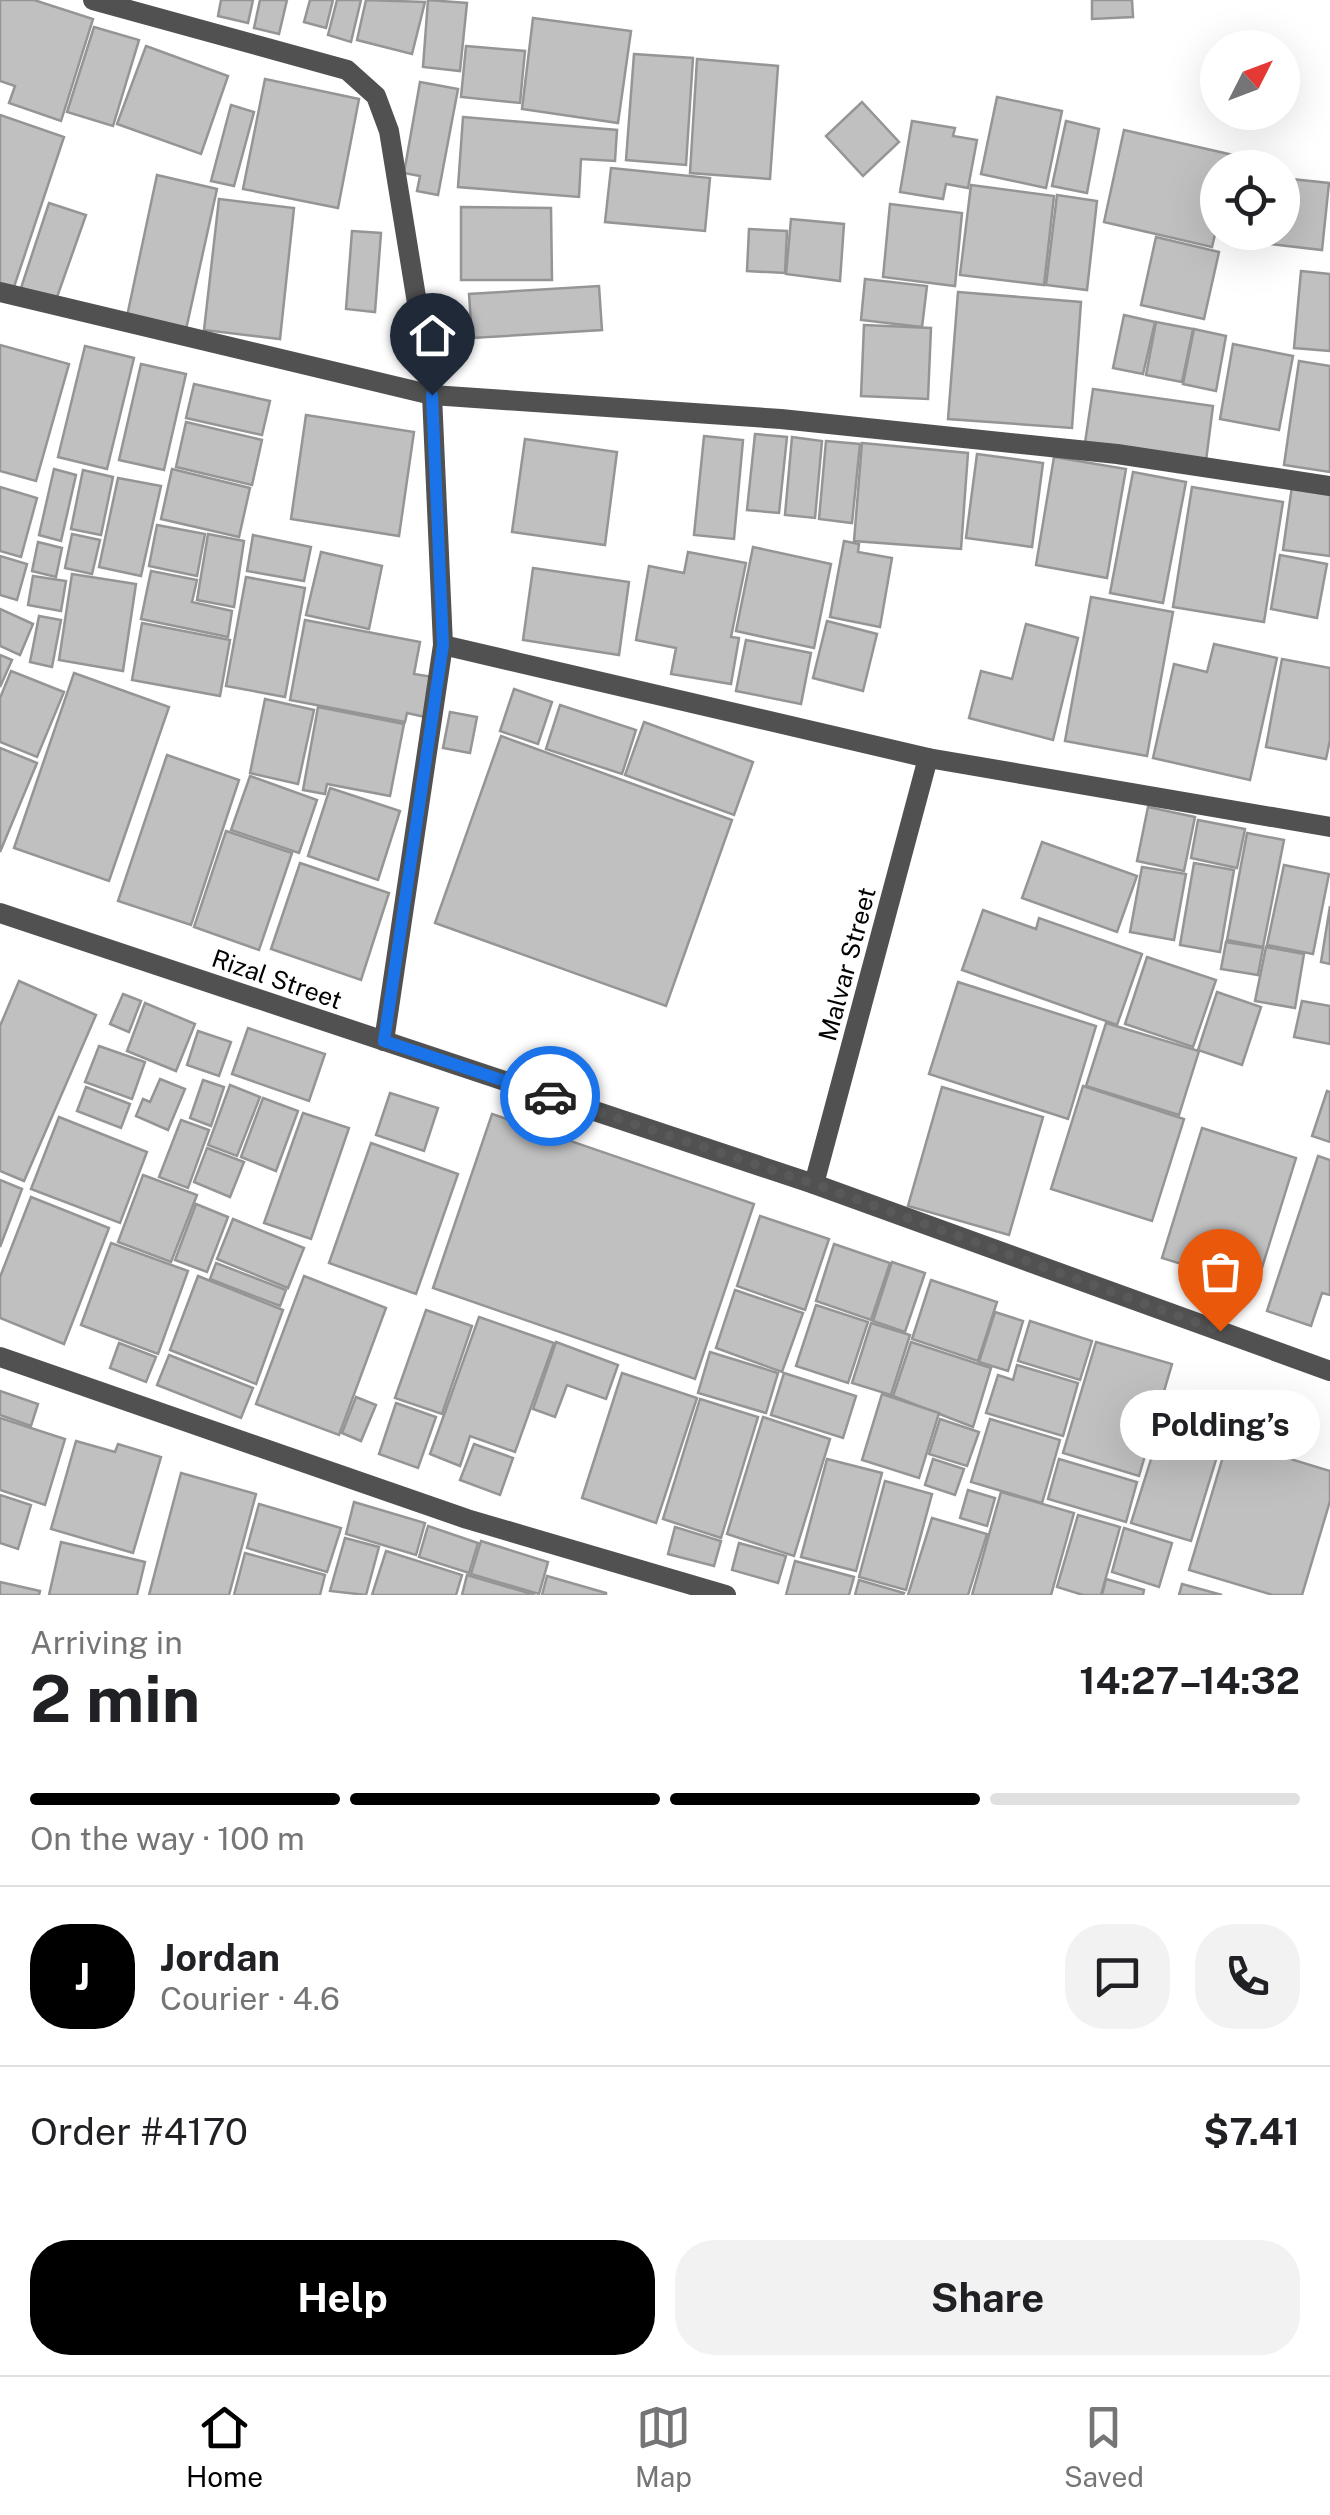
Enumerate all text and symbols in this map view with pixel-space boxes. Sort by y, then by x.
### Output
north arrow [1200,30,1300,130]
map controls [1200,30,1300,250]
button: locate [1200,150,1300,250]
pin [390,293,475,396]
icon: home [405,308,460,363]
street label: Malvar Street [812,884,882,1044]
street label: Rizal Street [208,943,346,1015]
courier [500,1046,600,1146]
icon: car [523,1069,578,1124]
pin [1178,1229,1263,1332]
icon: bag [1193,1244,1248,1299]
callout: Polding’s [1120,1391,1320,1461]
text: Polding’s [1150,1406,1290,1443]
text: Arriving in [30,1624,183,1661]
text: 14:27–14:32 [1079,1658,1300,1703]
text: 2 min [30,1660,200,1737]
text: On the way · 100 m [30,1820,305,1857]
button: chat [1065,1924,1170,2029]
button: phone [1195,1924,1300,2029]
text: Jordan [160,1935,280,1980]
text: J [75,1954,90,1999]
text: Courier · 4.6 [160,1980,340,2017]
text: Order #4170 [30,2109,248,2154]
text: $7.41 [1203,2109,1300,2154]
button: Help [30,2240,655,2355]
button: Share [675,2240,1300,2355]
tab: Home [186,2400,263,2493]
tab: Map [635,2400,692,2493]
tab: Saved [1064,2400,1144,2493]

